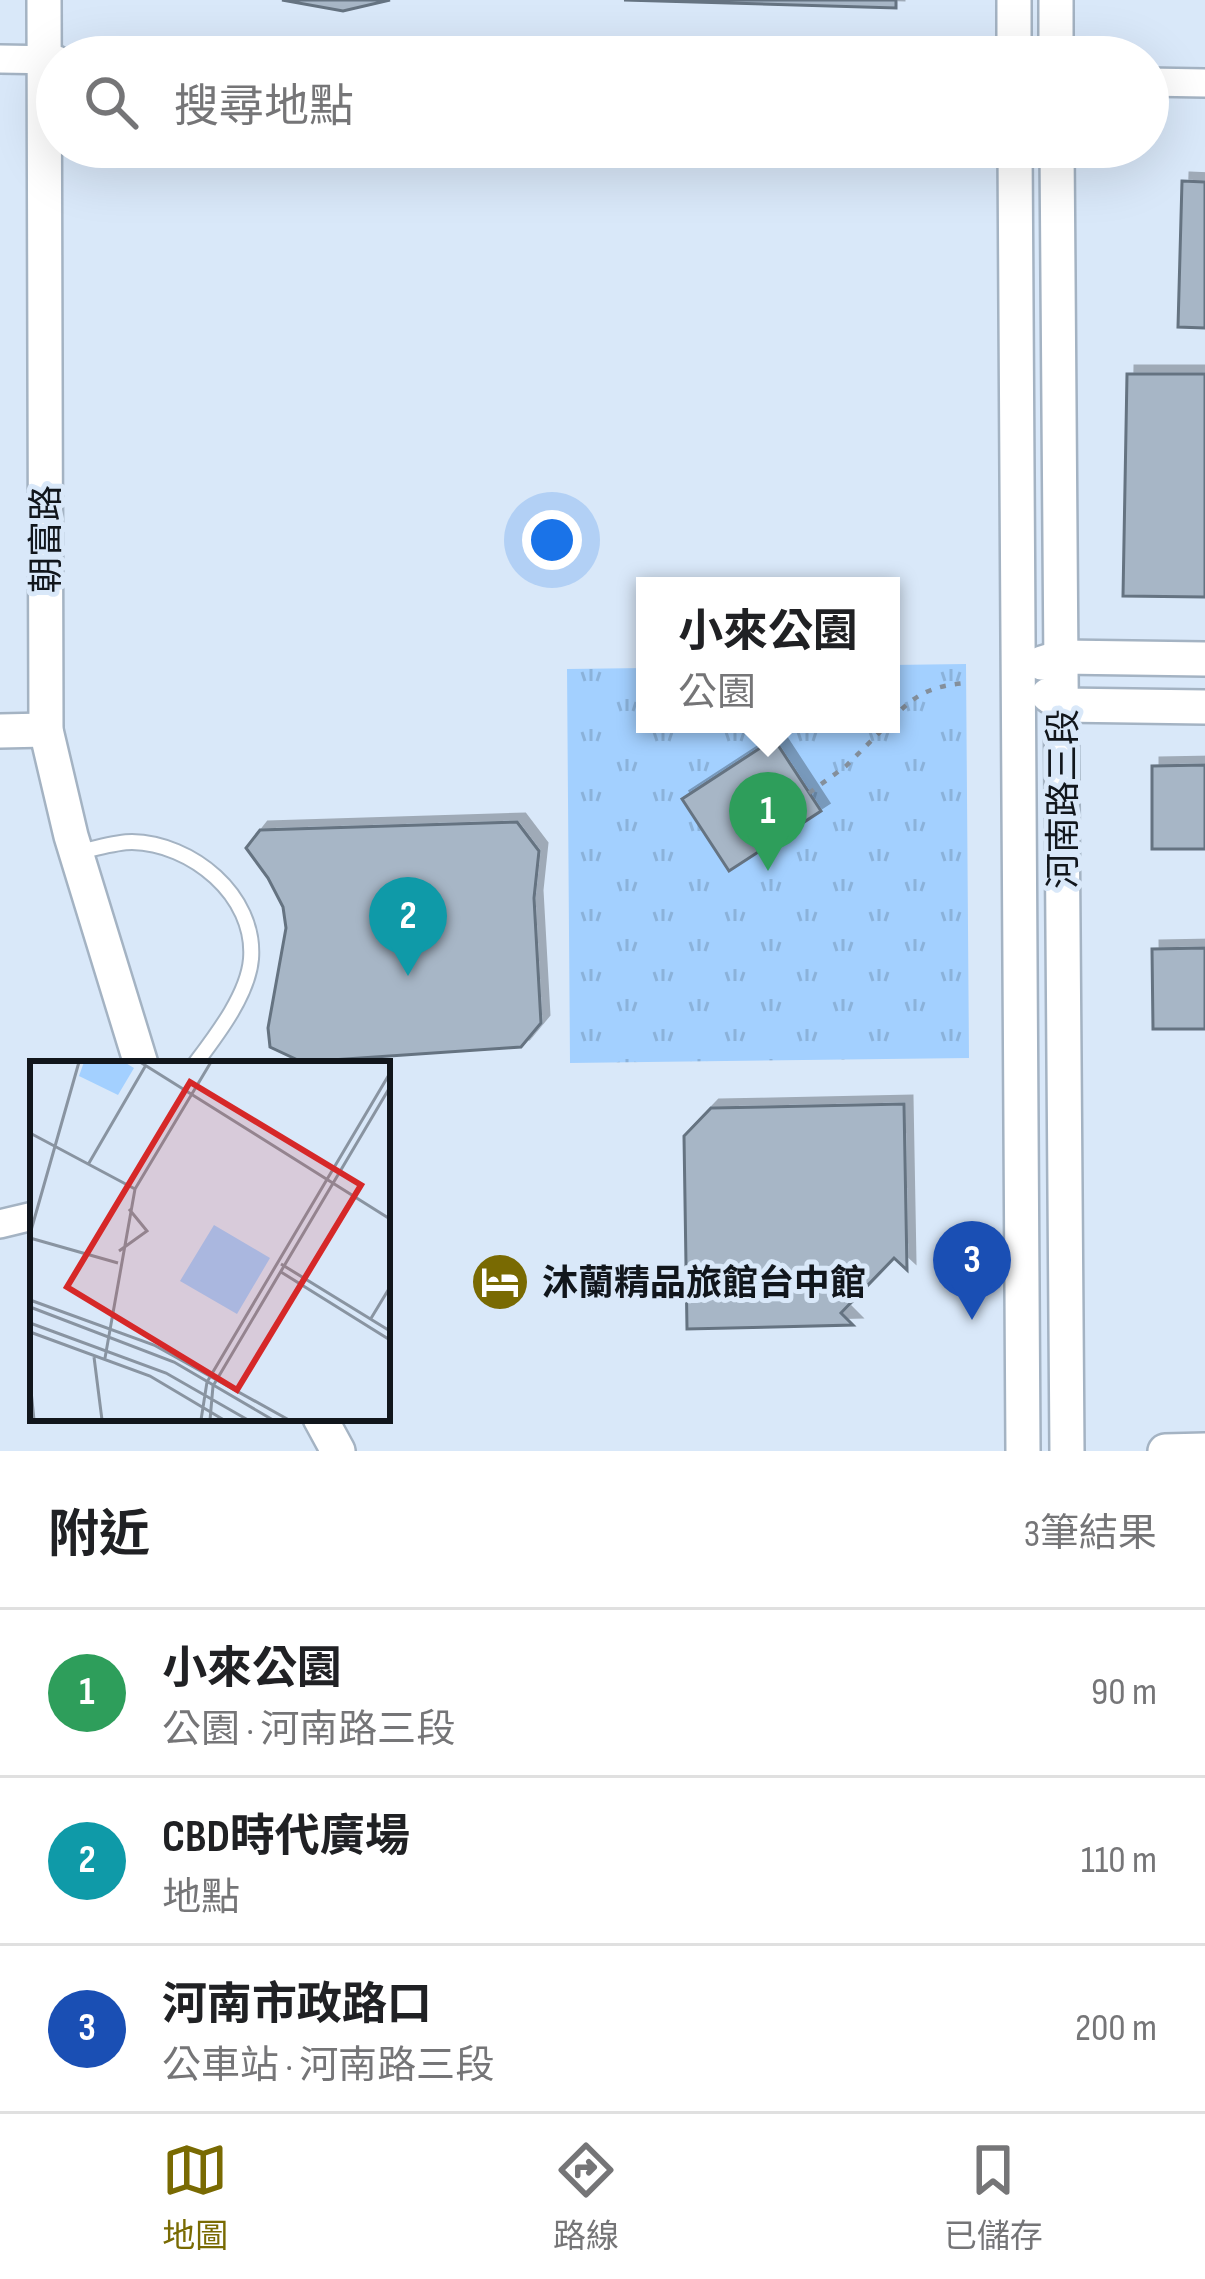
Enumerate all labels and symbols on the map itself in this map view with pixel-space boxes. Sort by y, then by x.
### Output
street label: 朝富路 [26,485,69,593]
your location [522,510,582,570]
street label: 河南路三段 [1043,709,1086,889]
pin: 1 [729,772,807,871]
pin: 2 [369,877,447,976]
inset map [30,1061,390,1421]
pin: 3 [933,1221,1011,1320]
hotel icon: 沐蘭精品旅館台中館 [469,1251,531,1313]
place label: 沐蘭精品旅館台中館 [542,1263,866,1306]

